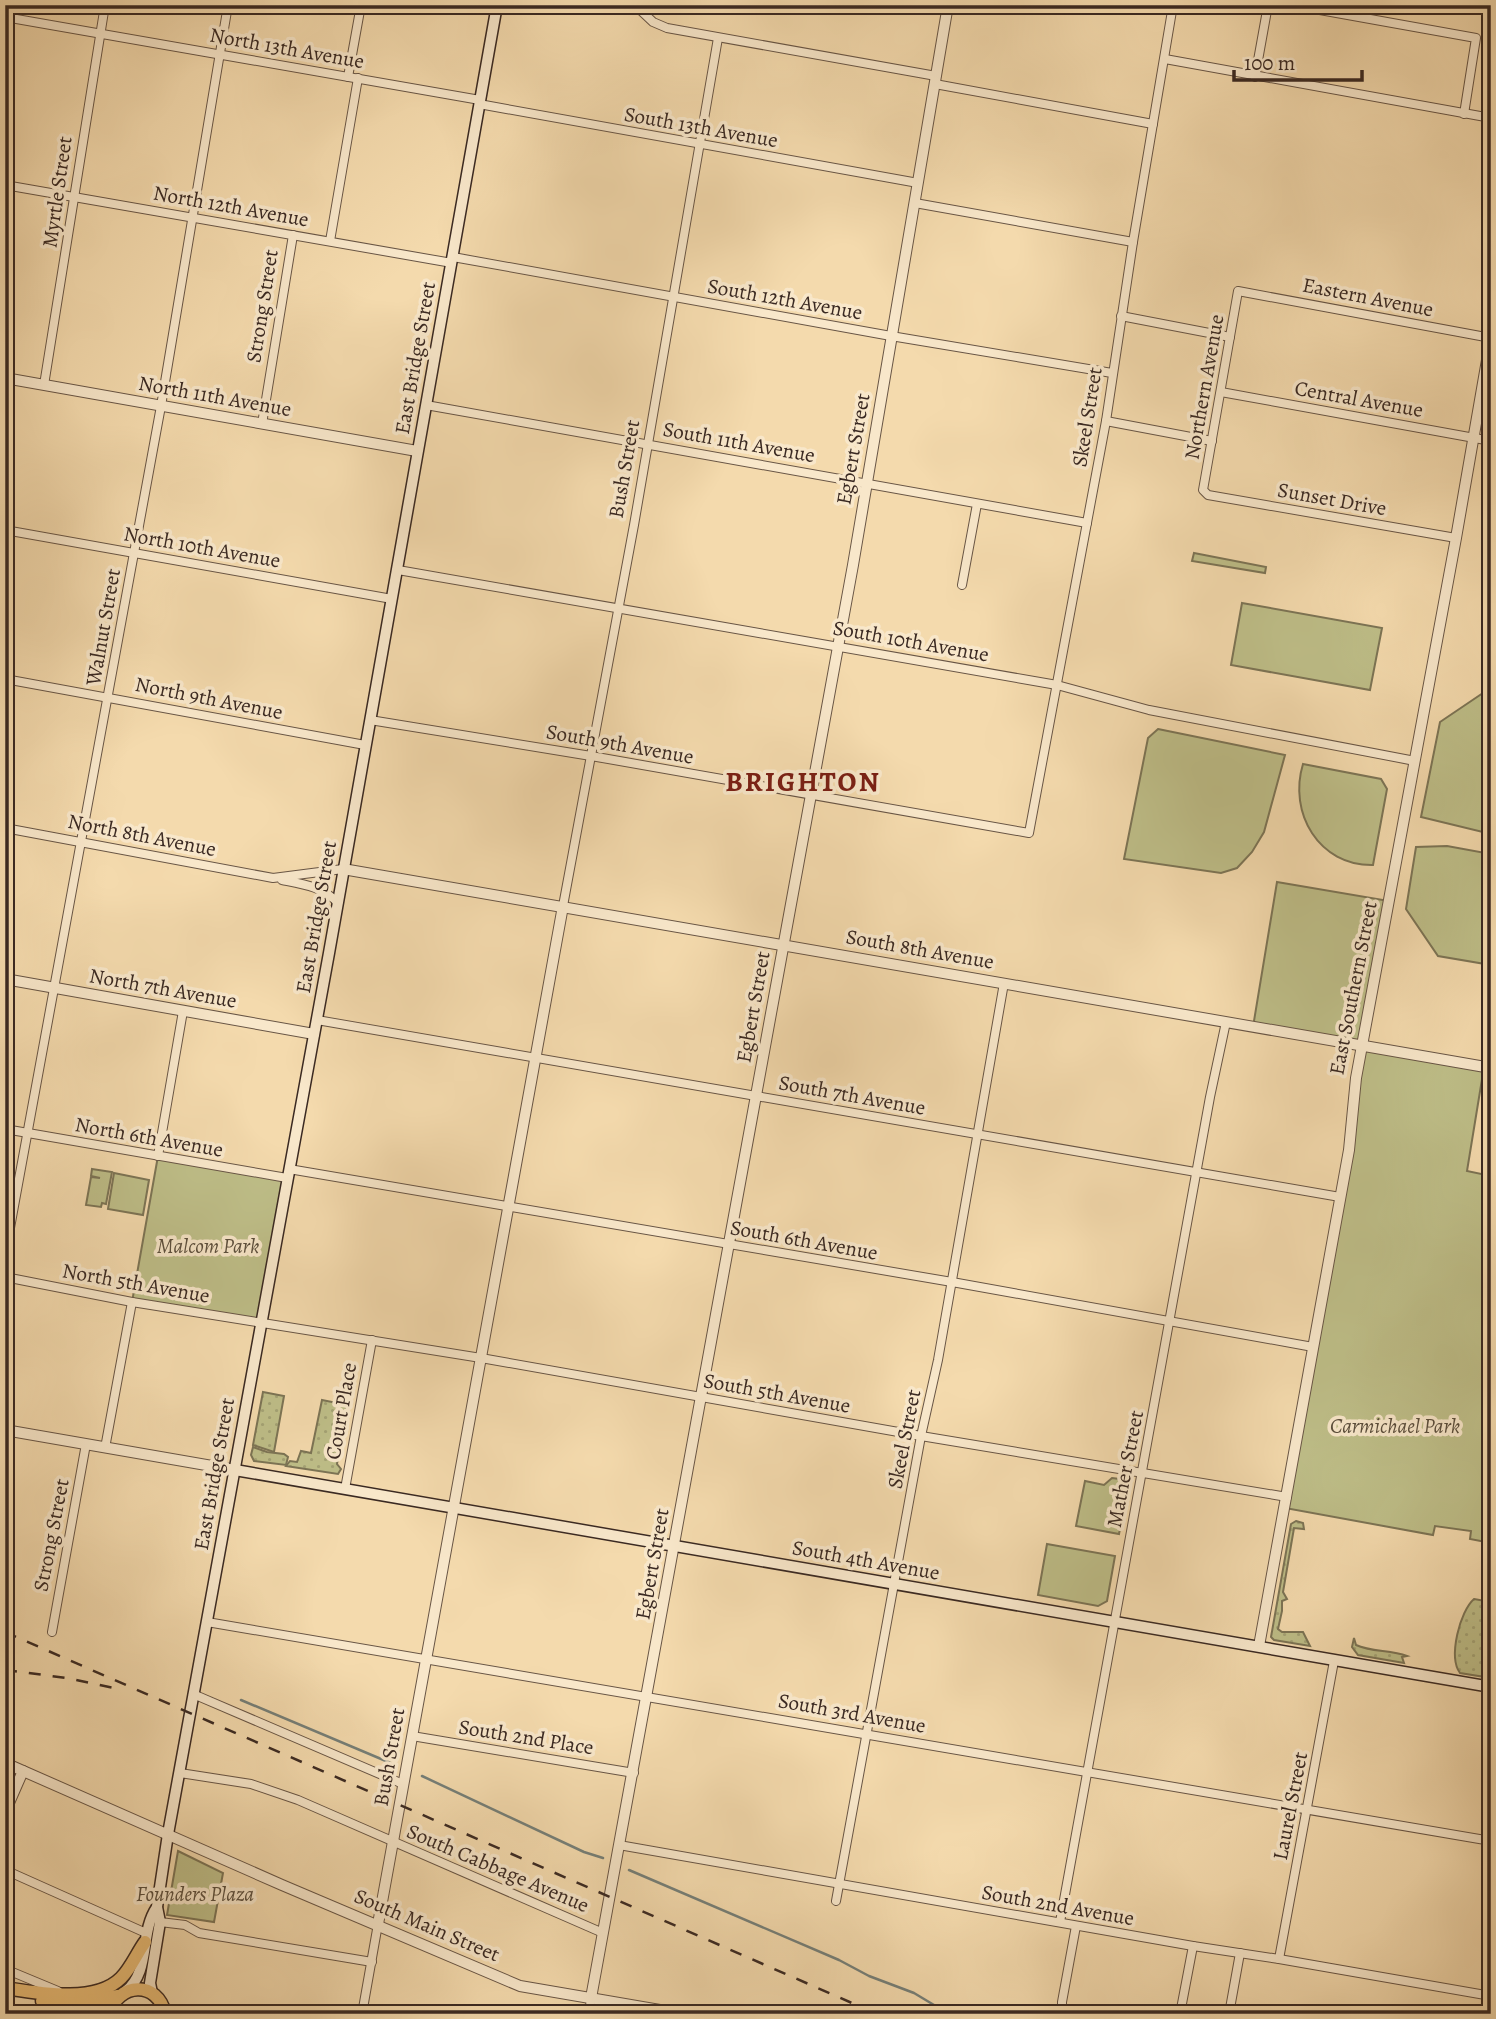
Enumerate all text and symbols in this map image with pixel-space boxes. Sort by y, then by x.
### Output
street label: North 13th Avenue [208,21,366,75]
scale bar [1234,38,1361,82]
text: 100 m [1244,49,1295,77]
street label: South 13th Avenue [622,100,780,154]
street label: Myrtle Street [35,135,79,249]
street label: North 12th Avenue [151,179,311,233]
street label: Strong Street [239,247,285,365]
street label: Eastern Avenue [1300,271,1436,323]
street label: South 12th Avenue [705,272,865,326]
street label: East Bridge Street [388,279,442,437]
street label: Northern Avenue [1177,312,1231,462]
street label: Skeel Street [1065,365,1109,469]
street label: North 11th Avenue [136,369,294,423]
street label: Central Avenue [1293,374,1425,424]
street label: Egbert Street [829,391,877,507]
street label: South 11th Avenue [661,415,817,469]
street label: Bush Street [602,418,646,520]
street label: Sunset Drive [1275,476,1389,522]
street label: North 10th Avenue [121,519,283,575]
street label: Walnut Street [79,566,127,689]
street label: South 10th Avenue [831,613,991,669]
street label: North 9th Avenue [133,670,285,726]
street label: South 9th Avenue [544,717,696,771]
district label: BRIGHTON [725,763,881,801]
street label: North 8th Avenue [65,807,219,863]
street label: East Bridge Street [289,838,343,996]
street label: East Southern Street [1322,899,1384,1077]
street label: South 8th Avenue [844,922,996,976]
street label: Egbert Street [729,949,777,1065]
street label: North 7th Avenue [87,961,239,1015]
street label: South 7th Avenue [776,1068,928,1122]
street label: North 6th Avenue [73,1110,225,1164]
street label: South 6th Avenue [728,1213,880,1267]
park label: Malcom Park [157,1232,259,1260]
street label: North 5th Avenue [60,1256,212,1310]
street label: Court Place [319,1360,363,1462]
street label: South 5th Avenue [701,1366,853,1420]
street label: Skeel Street [881,1387,927,1491]
street label: East Bridge Street [187,1395,241,1553]
street label: Mather Street [1100,1408,1150,1530]
park label: Carmichael Park [1330,1412,1460,1440]
street label: Strong Street [26,1476,76,1594]
street label: Egbert Street [628,1506,676,1622]
street label: South 4th Avenue [790,1533,942,1587]
street label: South 3rd Avenue [776,1686,928,1740]
street label: Bush Street [367,1706,411,1808]
street label: South 2nd Place [457,1713,595,1761]
street label: Laurel Street [1266,1749,1314,1863]
street label: South Cabbage Avenue [403,1817,593,1919]
street label: South 2nd Avenue [980,1878,1136,1932]
park label: Founders Plaza [136,1880,254,1908]
street label: South Main Street [350,1882,504,1968]

